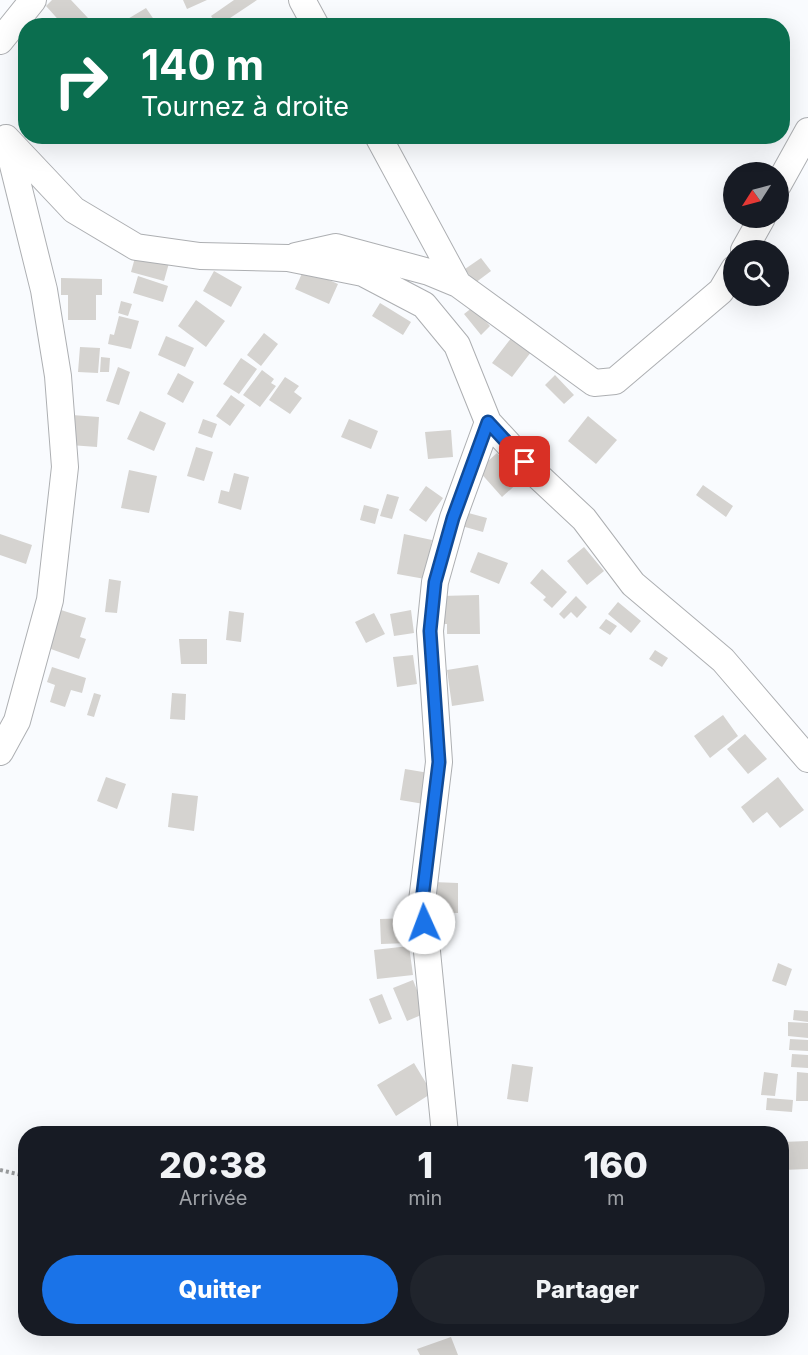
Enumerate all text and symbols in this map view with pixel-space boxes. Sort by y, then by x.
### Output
text: 140 m [141,39,264,90]
icon: right [42,42,120,120]
text: Tournez à droite [141,90,349,123]
north arrow [723,162,789,228]
map controls [723,162,789,306]
button: search [723,240,789,306]
pin [499,436,550,487]
icon: arrive [508,445,541,478]
position arrow [392,891,456,955]
text: 20:38 [159,1143,267,1187]
text: 1 [417,1143,433,1187]
text: 160 [583,1143,648,1187]
text: Arrivée [179,1186,247,1210]
text: min [408,1186,442,1210]
text: m [607,1186,624,1210]
button: Quitter [42,1255,398,1324]
button: Partager [410,1255,765,1324]

